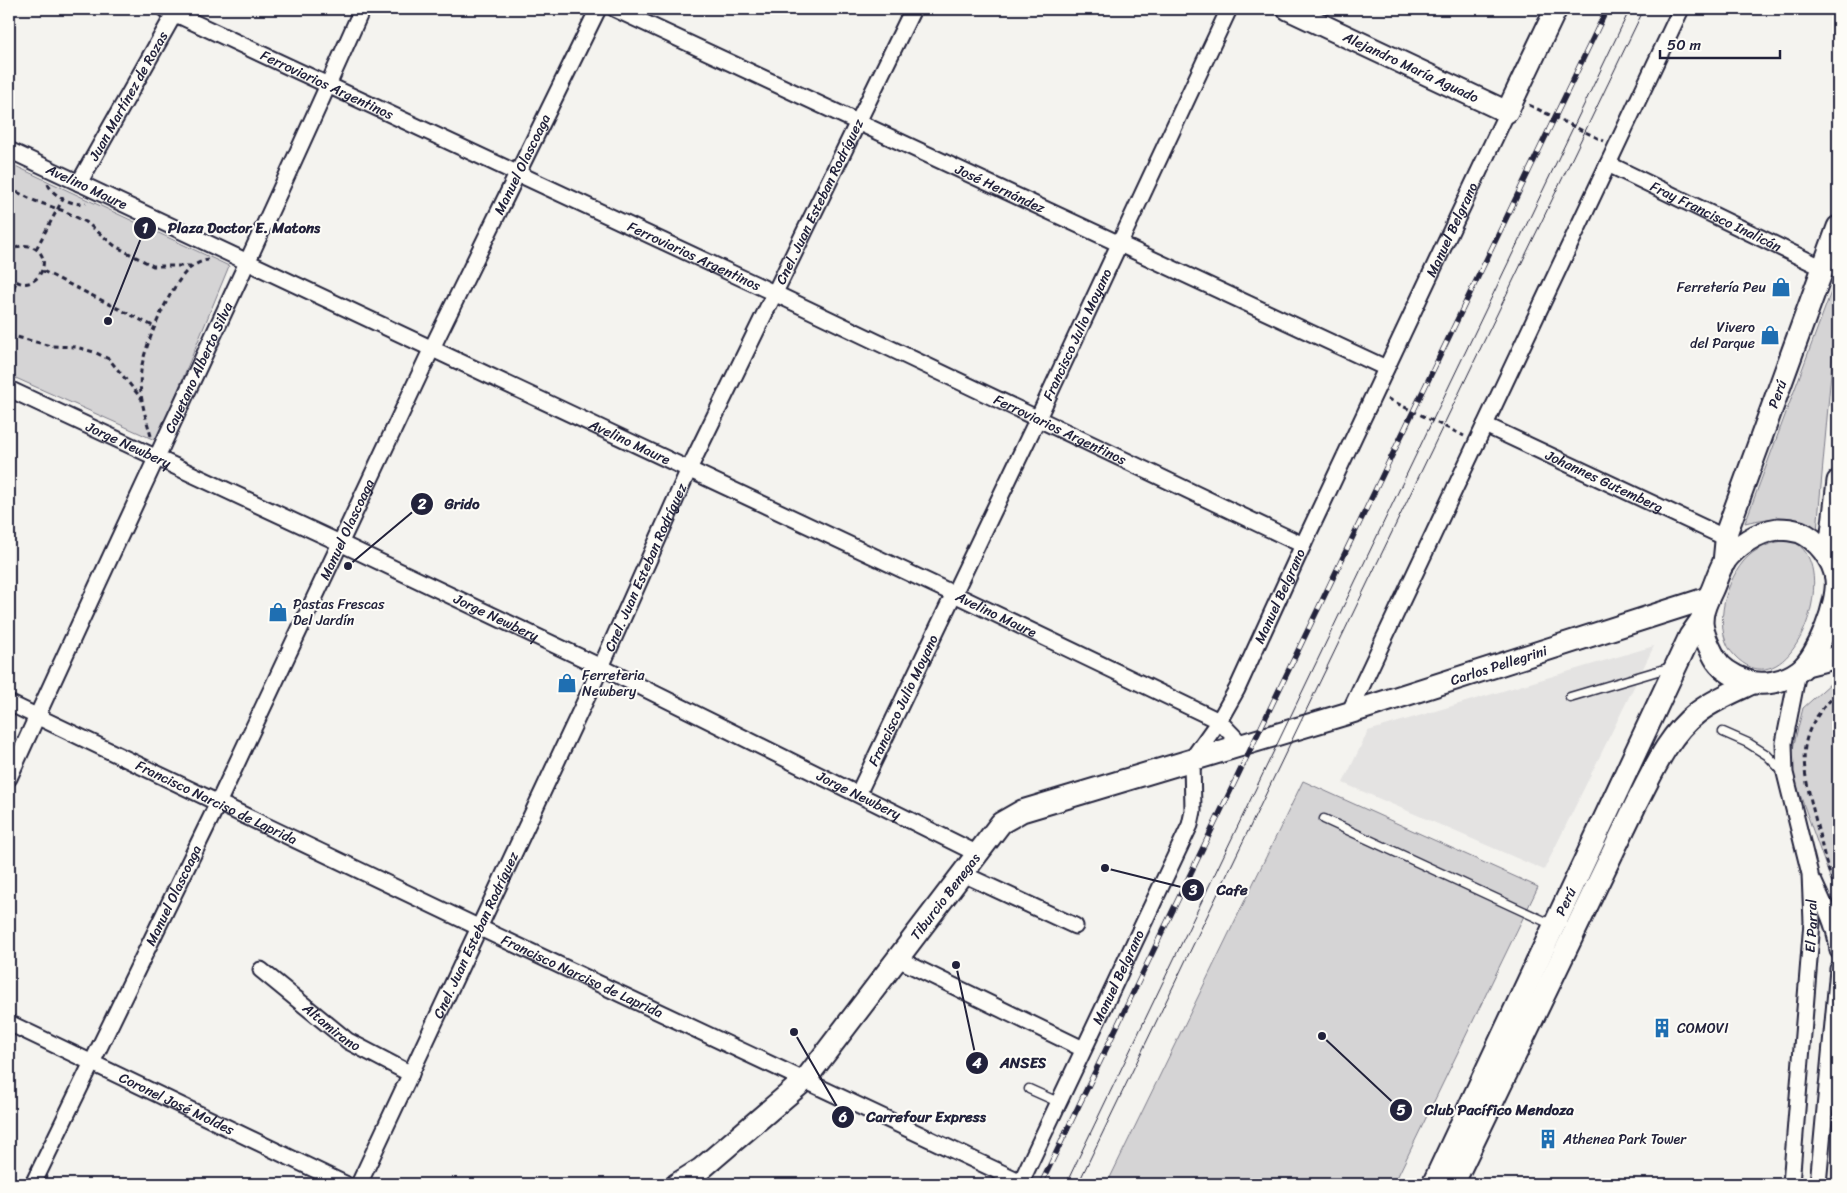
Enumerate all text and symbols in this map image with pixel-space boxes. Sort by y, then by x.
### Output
street label: Alejandro María Aguado [1338,24,1483,110]
street label: Juan Martínez de Rozas [81,26,175,166]
scale bar [1660,28,1780,60]
text: 50 m [1667,32,1702,58]
street label: Ferroviarios Argentinos [256,43,398,127]
street label: Manuel Olascoaga [487,110,558,219]
street label: Cnel. Juan Esteban Rodríguez [769,114,871,289]
street label: Avelino Maure [41,157,132,217]
street label: José Hernández [950,157,1050,221]
street label: Fray Francisco Inalicán [1646,174,1786,259]
street label: Manuel Belgrano [1419,178,1485,281]
callout: Plaza Doctor E. Matons [132,213,330,243]
street label: Ferroviarios Argentinos [623,214,765,298]
text: 1 [142,215,149,241]
text: Plaza Doctor E. Matons [168,215,321,241]
street label: Francisco Julio Moyano [1036,264,1119,405]
place label: Ferretería Peu [1677,275,1766,300]
shop icon: Ferretería Peu [1770,276,1792,298]
street label: Cayetano Alberto Silva [158,297,241,438]
place label: Vivero del Parque [1690,315,1755,356]
shop icon: Vivero del Parque [1759,324,1781,346]
street label: Perú [1761,376,1794,412]
street label: Ferroviarios Argentinos [989,387,1131,472]
street label: Avelino Maure [584,412,675,472]
street label: Jorge Newbery [81,414,176,476]
street label: Johannes Gutemberg [1540,443,1667,520]
street label: Manuel Olascoaga [313,475,382,584]
street label: Cnel. Juan Esteban Rodríguez [597,479,694,656]
callout: Grido [409,489,490,519]
text: 2 [417,491,427,517]
text: Grido [443,491,480,517]
street label: Manuel Belgrano [1247,545,1313,648]
street label: Avelino Maure [950,584,1041,645]
street label: Jorge Newbery [448,586,543,649]
place label: Pastas Frescas Del Jardín [293,592,385,633]
shop icon: Pastas Frescas Del Jardín [267,601,289,623]
street label: Francisco Julio Moyano [861,630,946,770]
street label: Carlos Pellegrini [1447,638,1552,693]
place label: Ferreteria Newbery [582,663,645,704]
shop icon: Ferreteria Newbery [556,672,578,694]
street label: Francisco Narciso de Laprida [131,753,301,852]
street label: Jorge Newbery [811,763,906,827]
street label: Manuel Olascoaga [138,841,209,950]
street label: Cnel. Juan Esteban Rodríguez [426,847,526,1023]
street label: Tiburcio Benegas [904,847,987,946]
callout: Cafe [1181,875,1257,905]
text: 3 [1188,877,1198,903]
text: Cafe [1215,877,1248,903]
street label: Perú [1548,883,1584,920]
street label: El Parral [1798,898,1825,954]
street label: Manuel Belgrano [1085,926,1152,1029]
street label: Francisco Narciso de Laprida [497,928,667,1025]
street label: Altamirano [296,996,365,1059]
place label: COMOVI [1677,1016,1729,1041]
building icon: COMOVI [1651,1017,1673,1039]
callout: ANSES [965,1048,1056,1078]
text: 4 [971,1050,982,1076]
text: ANSES [999,1050,1047,1076]
street label: Coronel José Moldes [115,1065,239,1142]
callout: Club Pacífico Mendoza [1389,1095,1584,1125]
text: 5 [1396,1097,1406,1123]
text: Club Pacífico Mendoza [1423,1097,1574,1123]
callout: Carrefour Express [831,1102,996,1132]
text: 6 [838,1104,848,1130]
text: Carrefour Express [865,1104,987,1130]
place label: Athenea Park Tower [1562,1127,1687,1152]
building icon: Athenea Park Tower [1537,1128,1559,1150]

